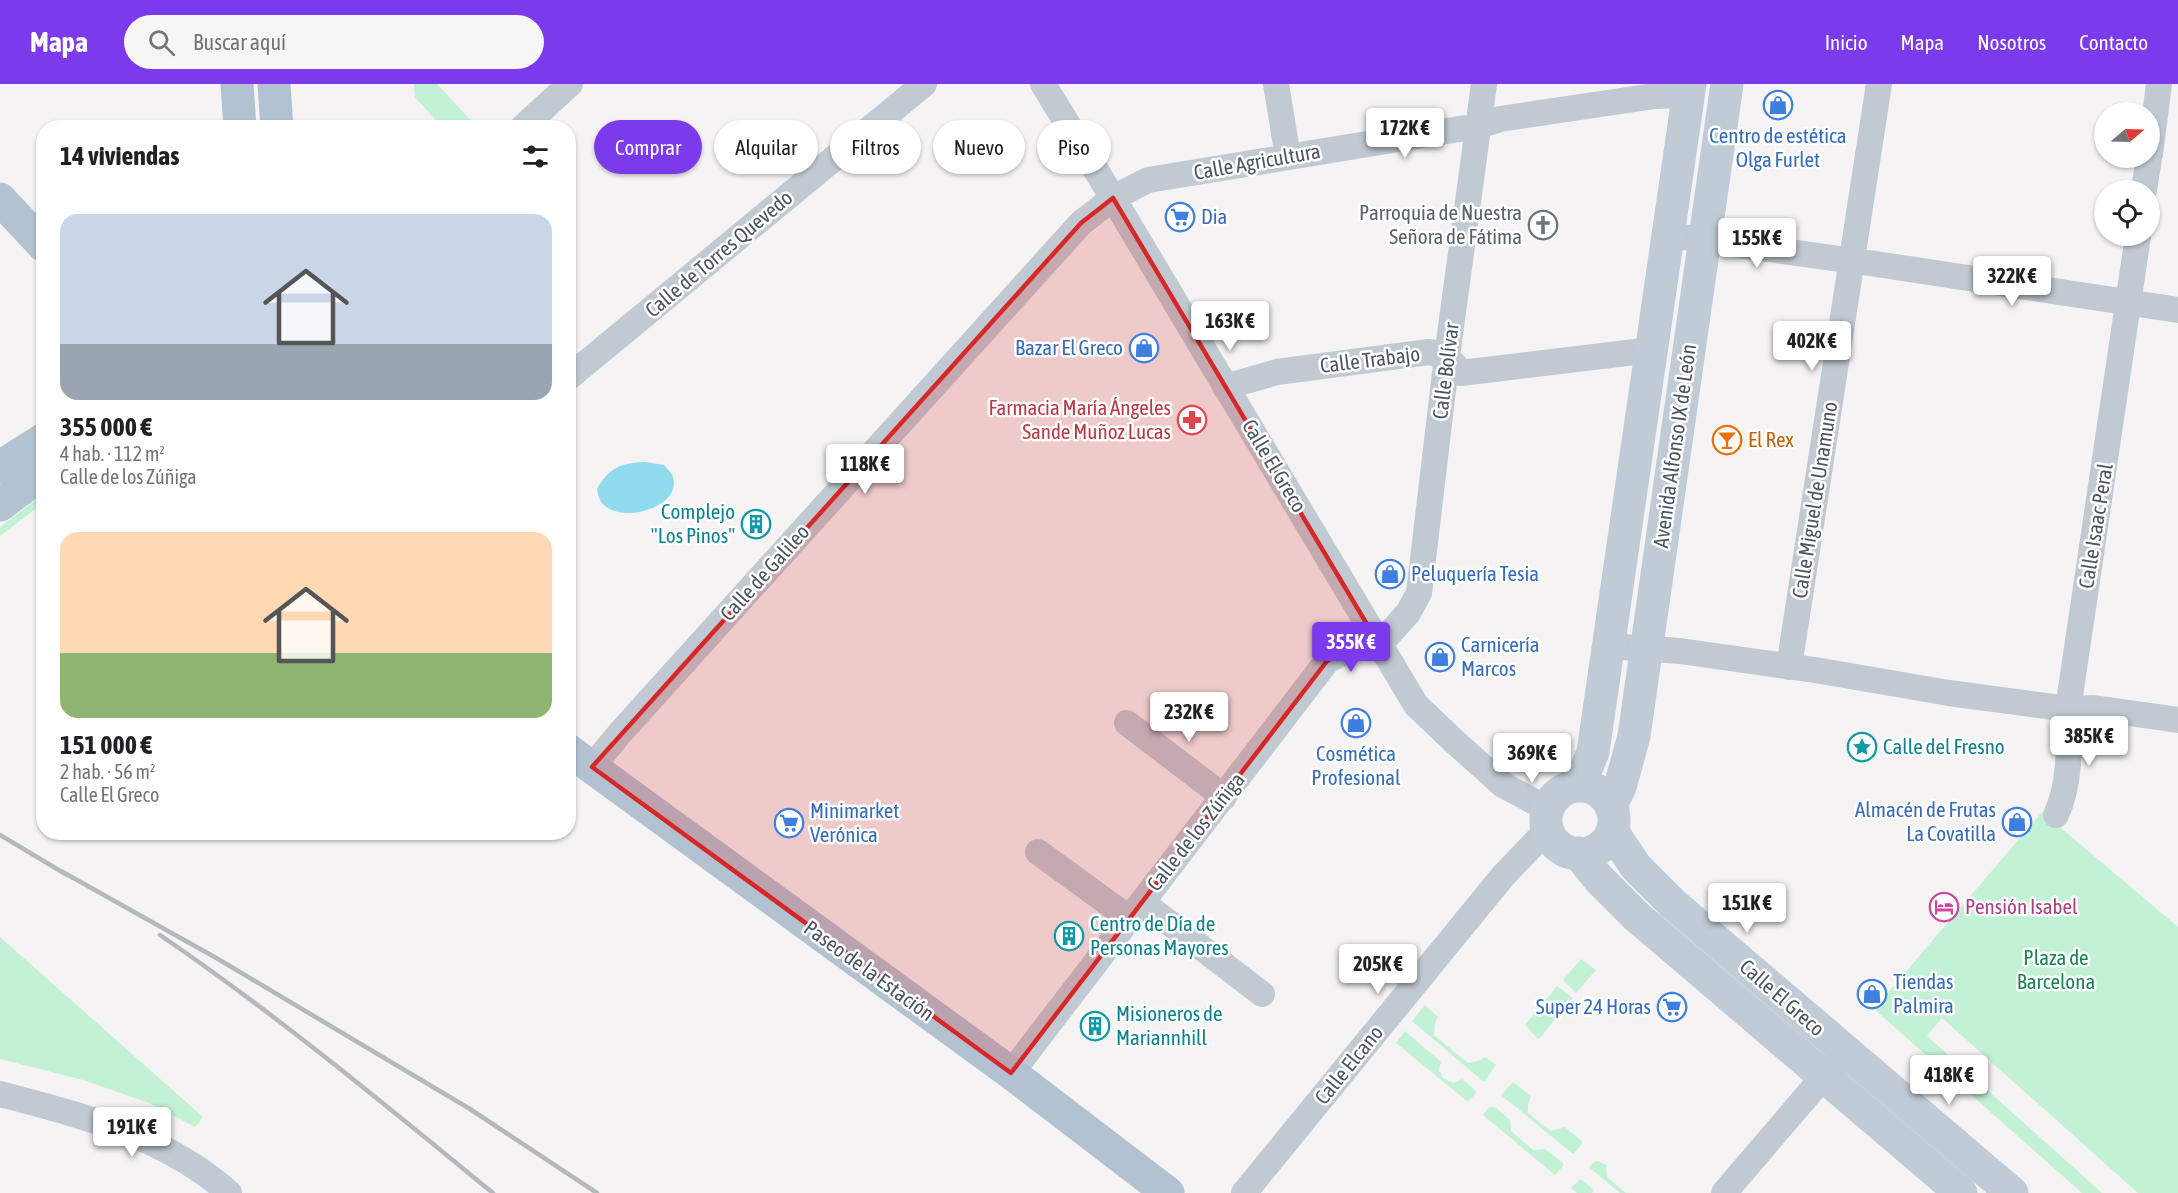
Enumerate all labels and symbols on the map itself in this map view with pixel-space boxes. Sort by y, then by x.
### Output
shop icon: Centro de estética Olga Furlet [1762,89,1794,121]
north arrow [2094,102,2160,168]
pin: 172K € [1356,108,1454,159]
place label: Centro de estética Olga Furlet [1709,123,1847,171]
street label: Calle Agricultura [1192,138,1322,184]
street label: Calle de Torres Quevedo [640,185,797,322]
place label: Parroquia de Nuestra Señora de Fátima [1359,200,1522,248]
supermarket icon: Dia [1164,201,1196,233]
place label: Dia [1201,204,1227,228]
church icon: Parroquia de Nuestra Señora de Fátima [1527,209,1559,241]
pin: 155K € [1708,218,1806,269]
pin: 322K € [1963,256,2061,307]
pin: 163K € [1181,301,1279,352]
street label: Calle Bolívar [1427,320,1463,421]
pin: 402K € [1763,321,1861,372]
shop icon: Bazar El Greco [1128,332,1160,364]
place label: Bazar El Greco [1015,335,1123,359]
street label: Calle Trabajo [1319,341,1421,377]
street label: Avenida Alfonso IX de León [1648,342,1700,549]
place label: Farmacia María Ángeles Sande Muñoz Lucas [988,395,1171,443]
street label: Calle Miguel de Unamuno [1787,400,1841,600]
pharmacy icon: Farmacia María Ángeles Sande Muñoz Lucas [1176,404,1208,436]
street label: Calle El Greco [1238,415,1312,516]
bar icon: El Rex [1711,424,1743,456]
place label: El Rex [1748,427,1794,451]
pin: 118K € [816,444,914,495]
street label: Calle Isaac Peral [2073,461,2117,590]
place label: Complejo "Los Pinos" [651,499,735,547]
building icon: Complejo "Los Pinos" [740,508,772,540]
street label: Calle de Galileo [715,519,814,625]
shop icon: Peluquería Tesia [1374,558,1406,590]
place label: Peluquería Tesia [1411,561,1539,585]
pin: 355K € [1302,622,1400,673]
place label: Carnicería Marcos [1461,632,1540,680]
shop icon: Carnicería Marcos [1424,641,1456,673]
pin: 232K € [1140,692,1238,743]
shop icon: Cosmética Profesional [1340,707,1372,739]
pin: 385K € [2040,716,2138,767]
place icon: Calle del Fresno [1846,731,1878,763]
pin: 369K € [1483,733,1581,784]
place label: Calle del Fresno [1883,734,2005,758]
place label: Cosmética Profesional [1311,741,1401,789]
street label: Calle de los Zúñiga [1142,767,1249,895]
place label: Almacén de Frutas La Covatilla [1855,797,1996,845]
place label: Minimarket Verónica [810,798,899,846]
shop icon: Almacén de Frutas La Covatilla [2001,806,2033,838]
supermarket icon: Minimarket Verónica [773,807,805,839]
pin: 151K € [1698,883,1796,934]
hotel icon: Pensión Isabel [1928,891,1960,923]
place label: Pensión Isabel [1965,894,2078,918]
place label: Centro de Día de Personas Mayores [1090,911,1229,959]
street label: Paseo de la Estación [800,915,939,1025]
building icon: Centro de Día de Personas Mayores [1053,920,1085,952]
pin: 205K € [1329,944,1427,995]
park label: Plaza de Barcelona [2017,945,2095,993]
street label: Calle El Greco [1735,954,1830,1041]
place label: Tiendas Palmira [1893,969,1954,1017]
shop icon: Tiendas Palmira [1856,978,1888,1010]
supermarket icon: Super 24 Horas [1656,991,1688,1023]
place label: Super 24 Horas [1536,994,1651,1018]
place label: Misioneros de Mariannhill [1116,1001,1223,1049]
building icon: Misioneros de Mariannhill [1079,1010,1111,1042]
street label: Calle Elcano [1309,1020,1387,1109]
pin: 418K € [1900,1055,1998,1106]
pin: 191K € [83,1107,181,1158]

